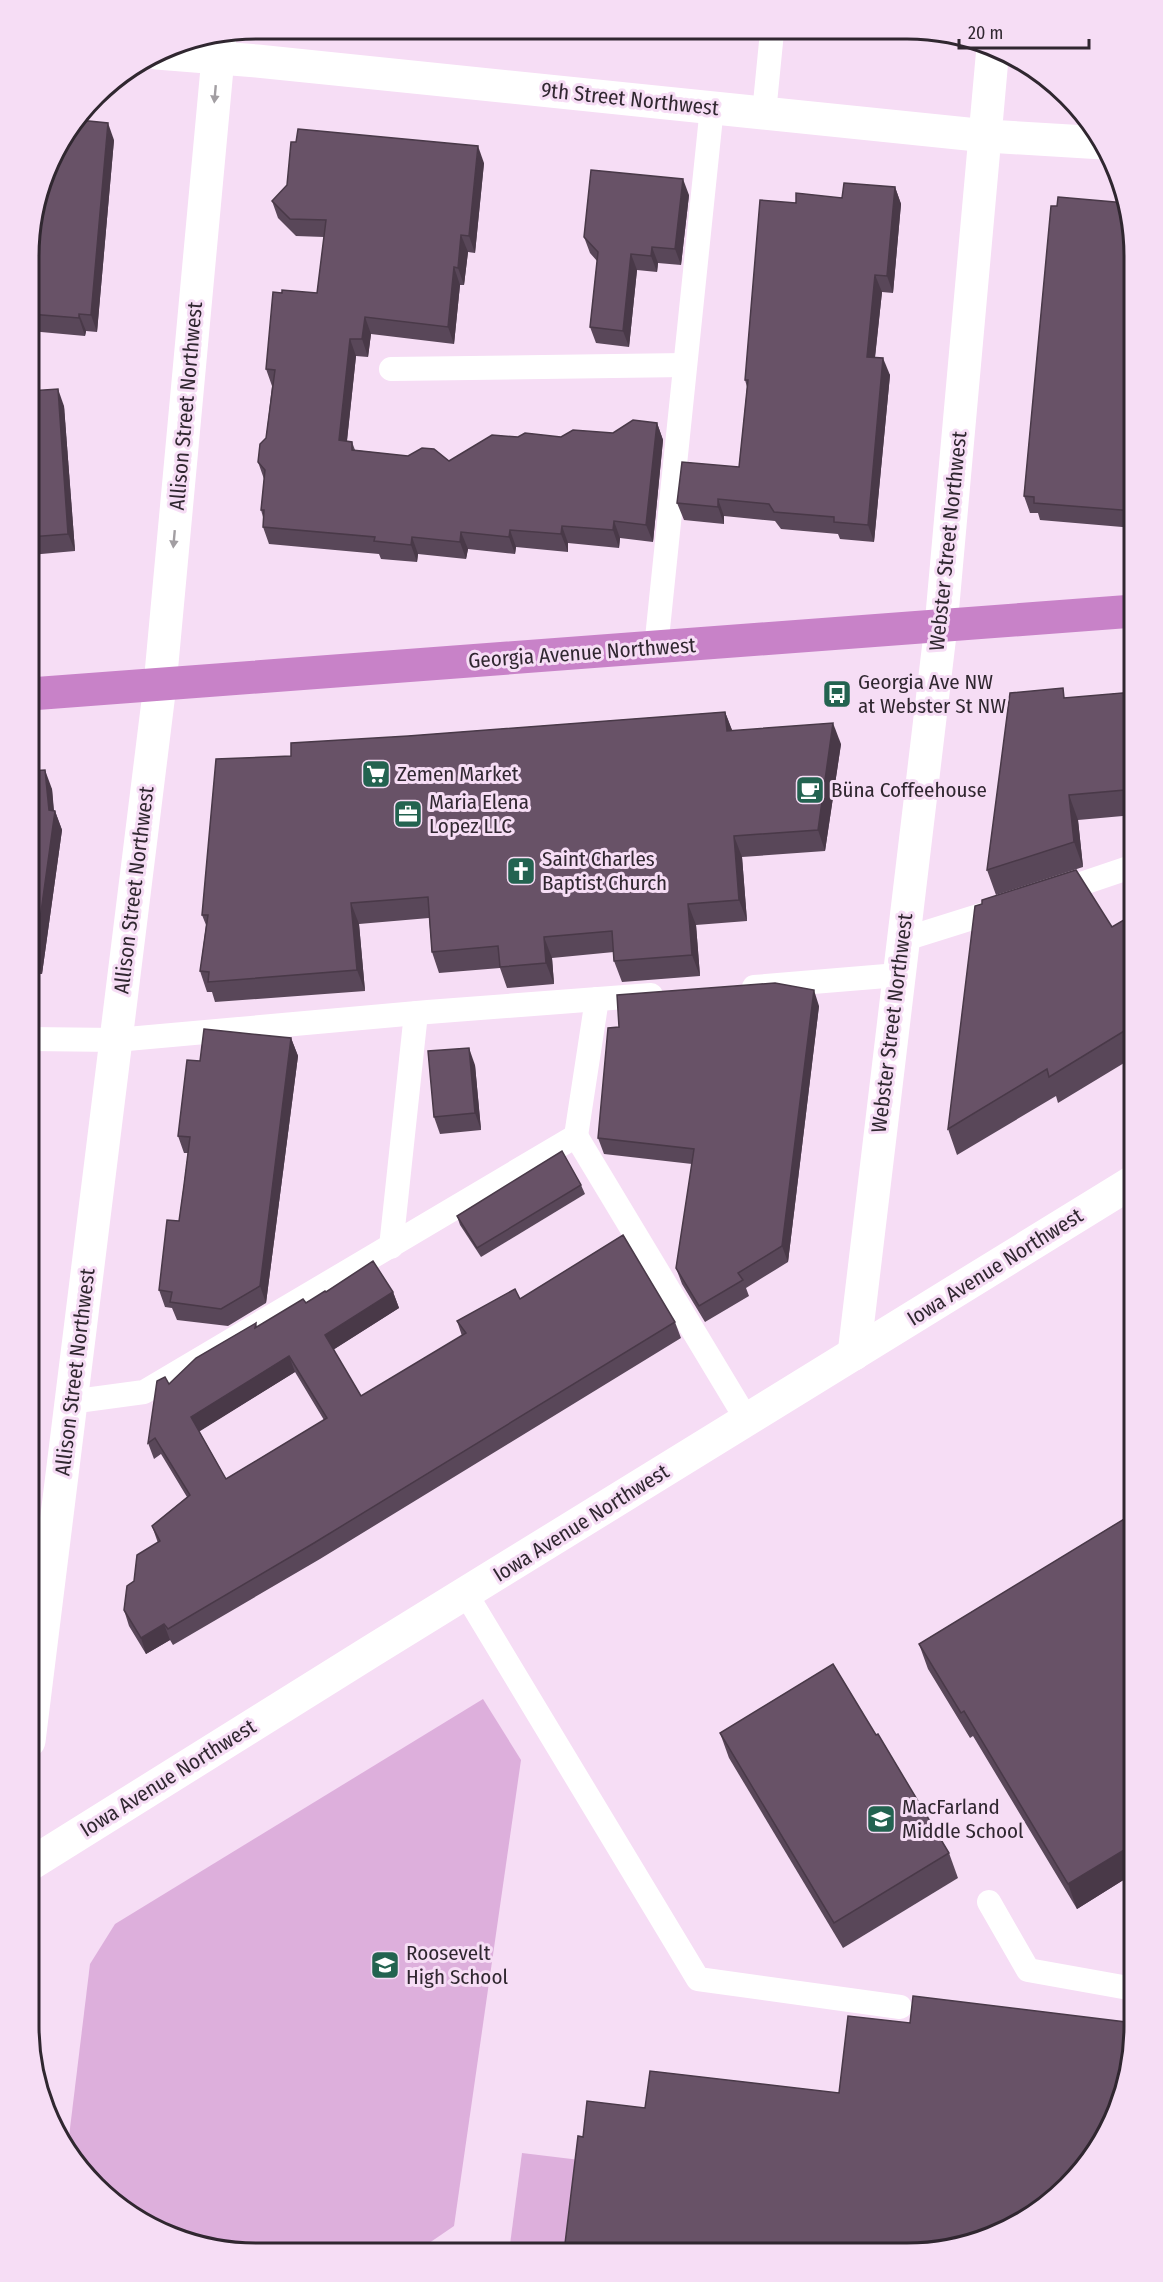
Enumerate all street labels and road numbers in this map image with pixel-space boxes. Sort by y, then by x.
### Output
street label: 9th Street Northwest [540,77,720,121]
street label: Allison Street Northwest [164,301,208,511]
street label: Webster Street Northwest [924,430,972,652]
street label: Georgia Avenue Northwest [467,632,697,674]
street label: Allison Street Northwest [108,785,160,995]
street label: Webster Street Northwest [866,912,918,1134]
street label: Iowa Avenue Northwest [902,1202,1088,1332]
street label: Allison Street Northwest [49,1267,101,1477]
street label: Iowa Avenue Northwest [488,1458,674,1588]
street label: Iowa Avenue Northwest [75,1713,261,1843]

